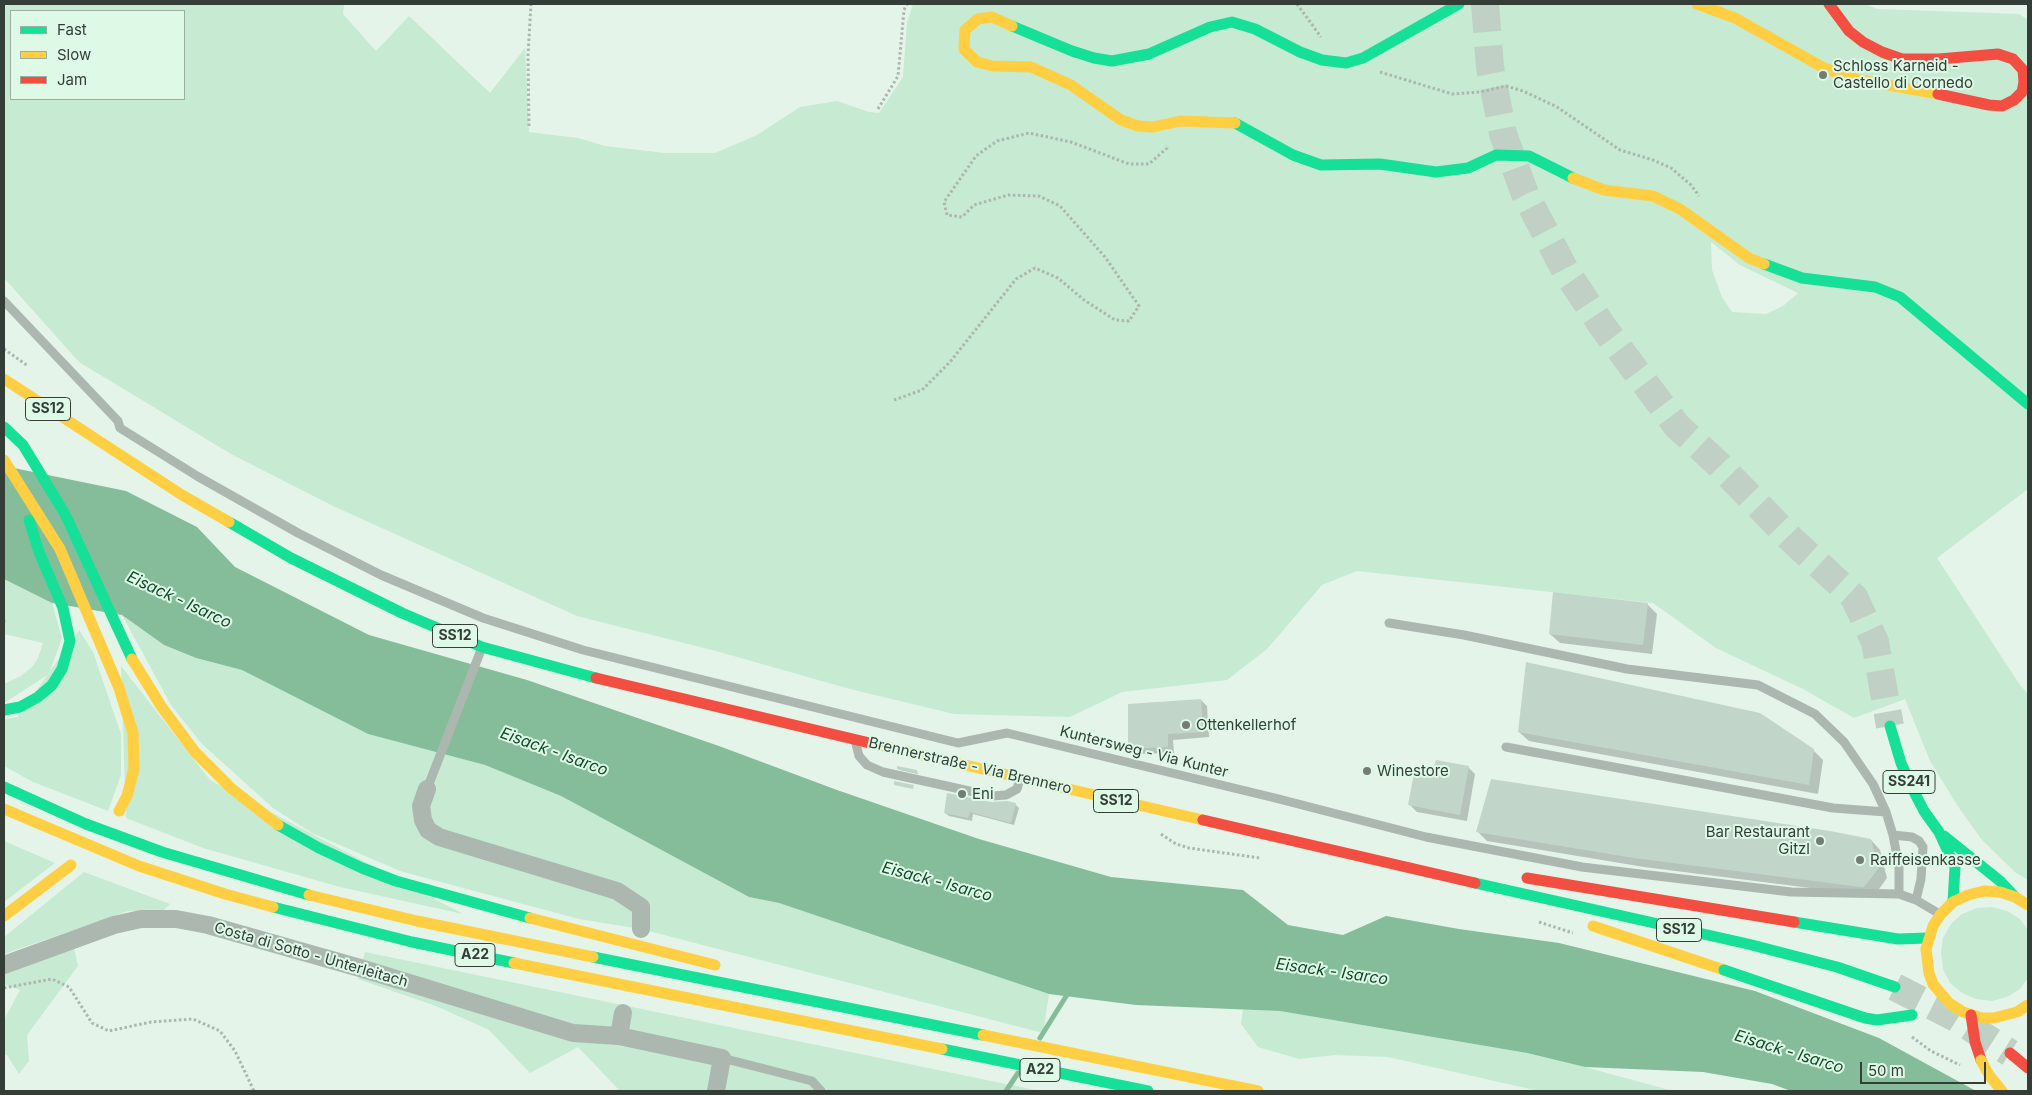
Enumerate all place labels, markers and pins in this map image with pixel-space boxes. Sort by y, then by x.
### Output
place label: Schloss Karneid - Castello di Cornedo [1833,57,1973,92]
marker: Schloss Karneid - Castello di Cornedo [1817,69,1829,81]
place label: Ottenkellerhof [1196,716,1296,734]
marker: Ottenkellerhof [1180,719,1192,731]
place label: Winestore [1377,762,1449,780]
marker: Winestore [1361,765,1373,777]
place label: Eni [972,785,994,803]
marker: Eni [956,788,968,800]
place label: Bar Restaurant Gitzl [1706,823,1810,858]
marker: Bar Restaurant Gitzl [1814,835,1826,847]
place label: Raiffeisenkasse [1870,851,1981,869]
marker: Raiffeisenkasse [1854,854,1866,866]

